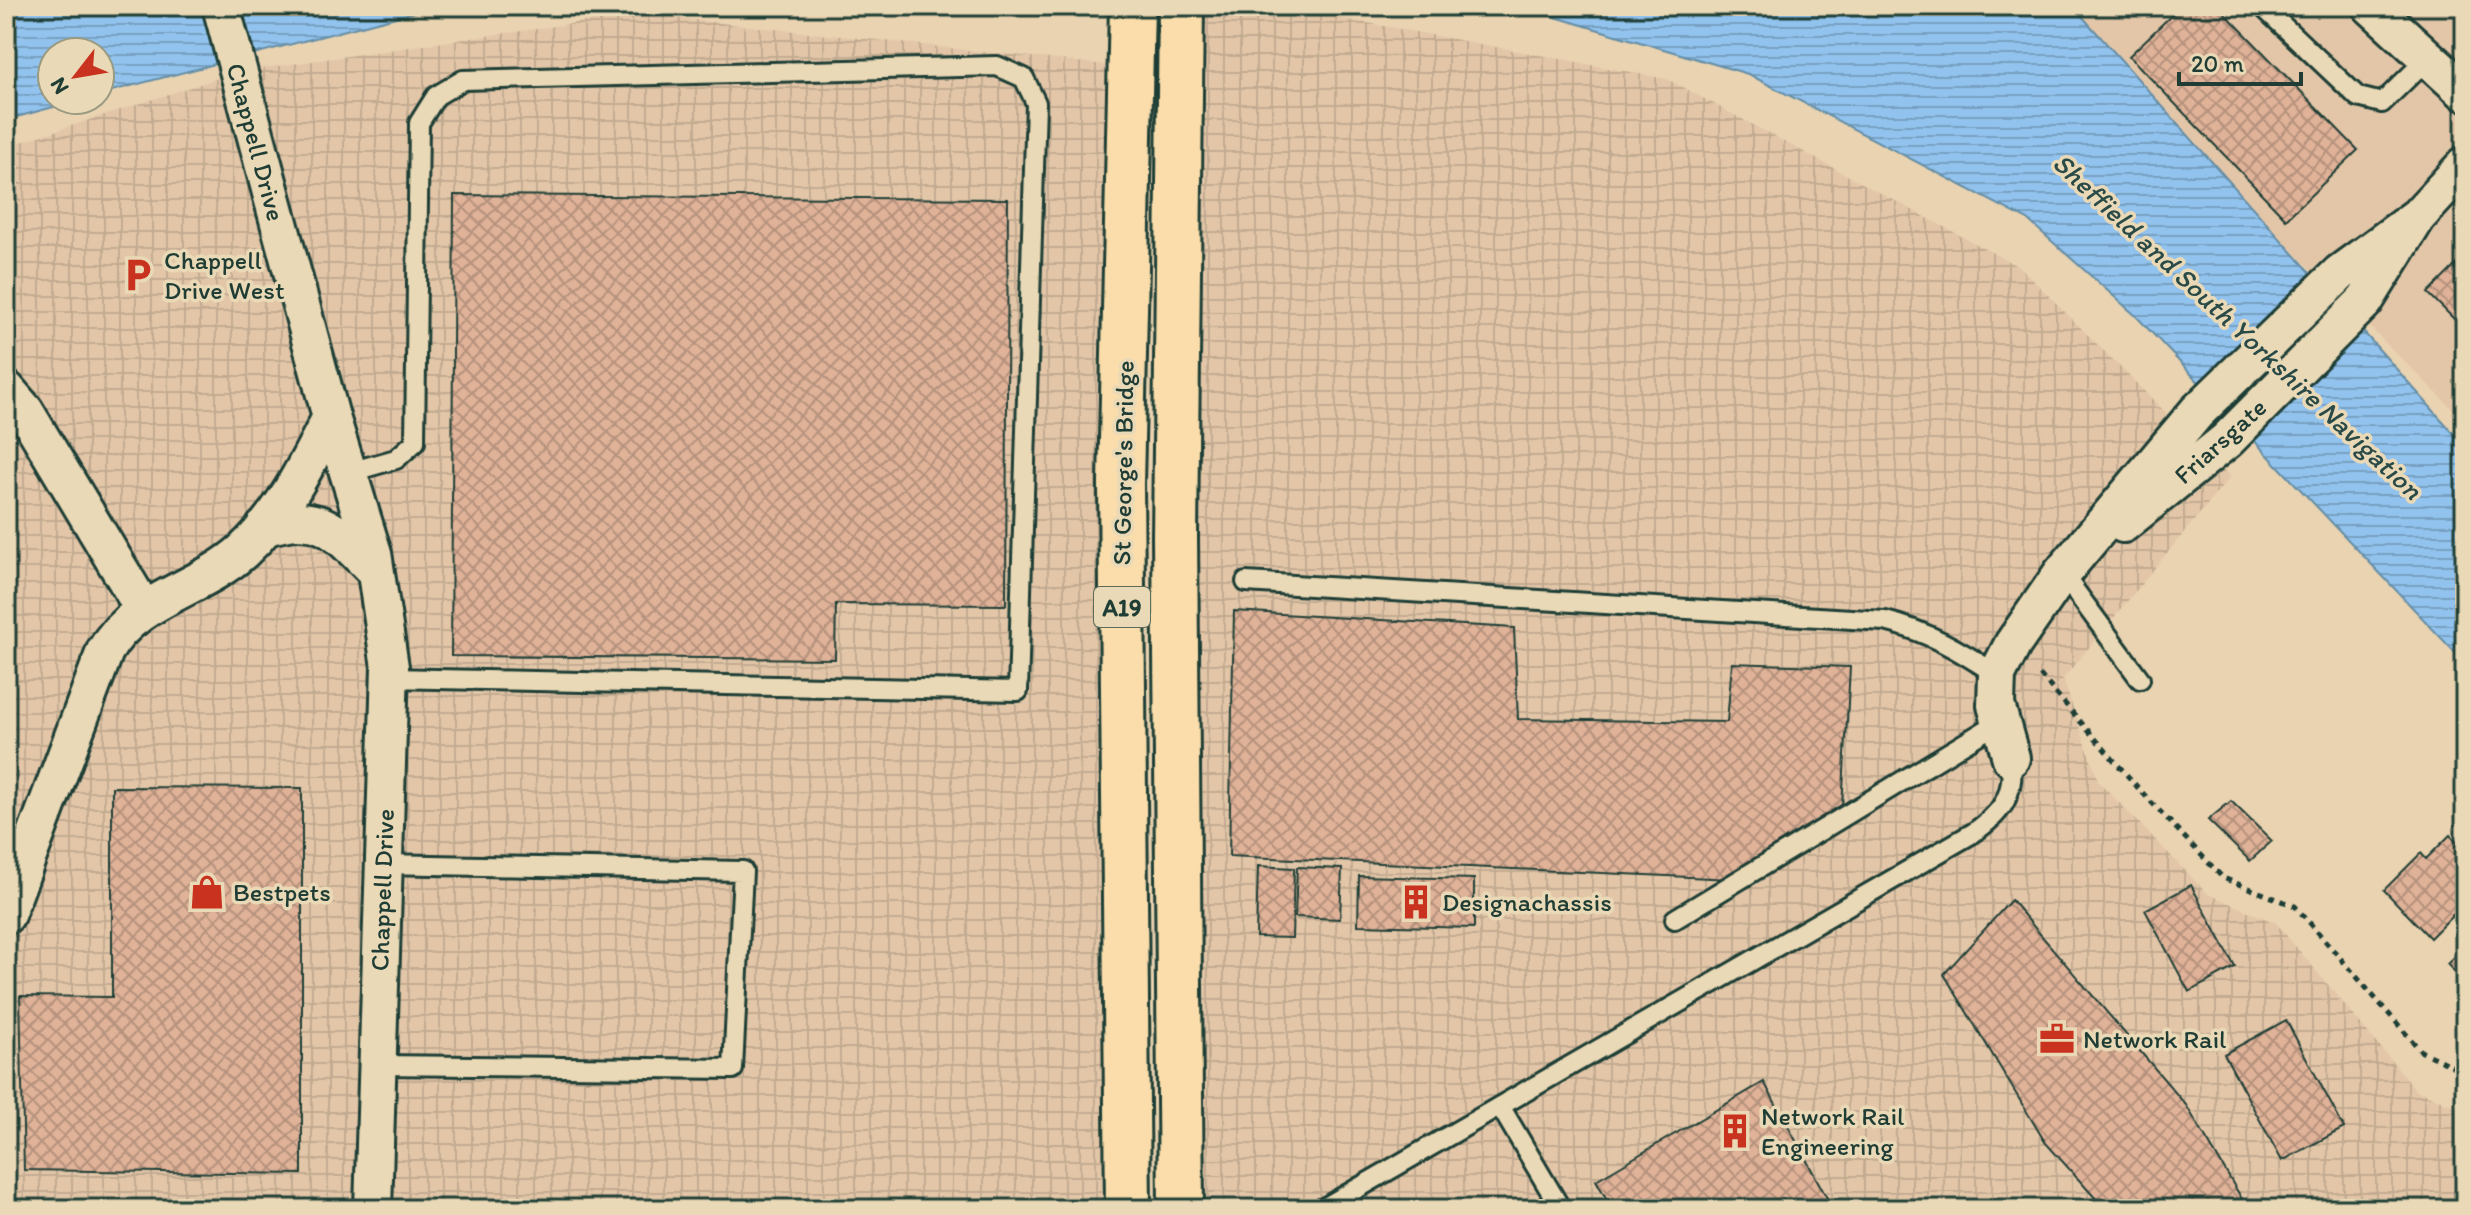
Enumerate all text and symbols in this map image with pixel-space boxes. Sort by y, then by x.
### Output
north arrow [36,36,116,116]
scale bar [2179,36,2301,86]
text: 20 m [2191,49,2244,78]
street label: Chappell Drive [220,59,292,225]
text: N [44,73,75,99]
water label: Sheffield and South Yorkshire Navigation [2046,146,2430,507]
place label: Chappell Drive West [164,244,285,306]
parking icon: Chappell Drive West [119,256,157,294]
street label: St George's Bridge [1105,360,1141,566]
street label: Friarsgate [2167,391,2273,491]
road number: A19 [1094,587,1150,627]
street label: Chappell Drive [363,808,401,972]
shop icon: Bestpets [188,873,226,911]
place label: Bestpets [233,876,331,908]
building icon: Designachassis [1397,883,1435,921]
place label: Designachassis [1442,886,1612,918]
office icon: Network Rail [2038,1020,2076,1058]
place label: Network Rail [2083,1023,2226,1055]
place label: Network Rail Engineering [1761,1100,1904,1162]
building icon: Network Rail Engineering [1716,1112,1754,1150]

